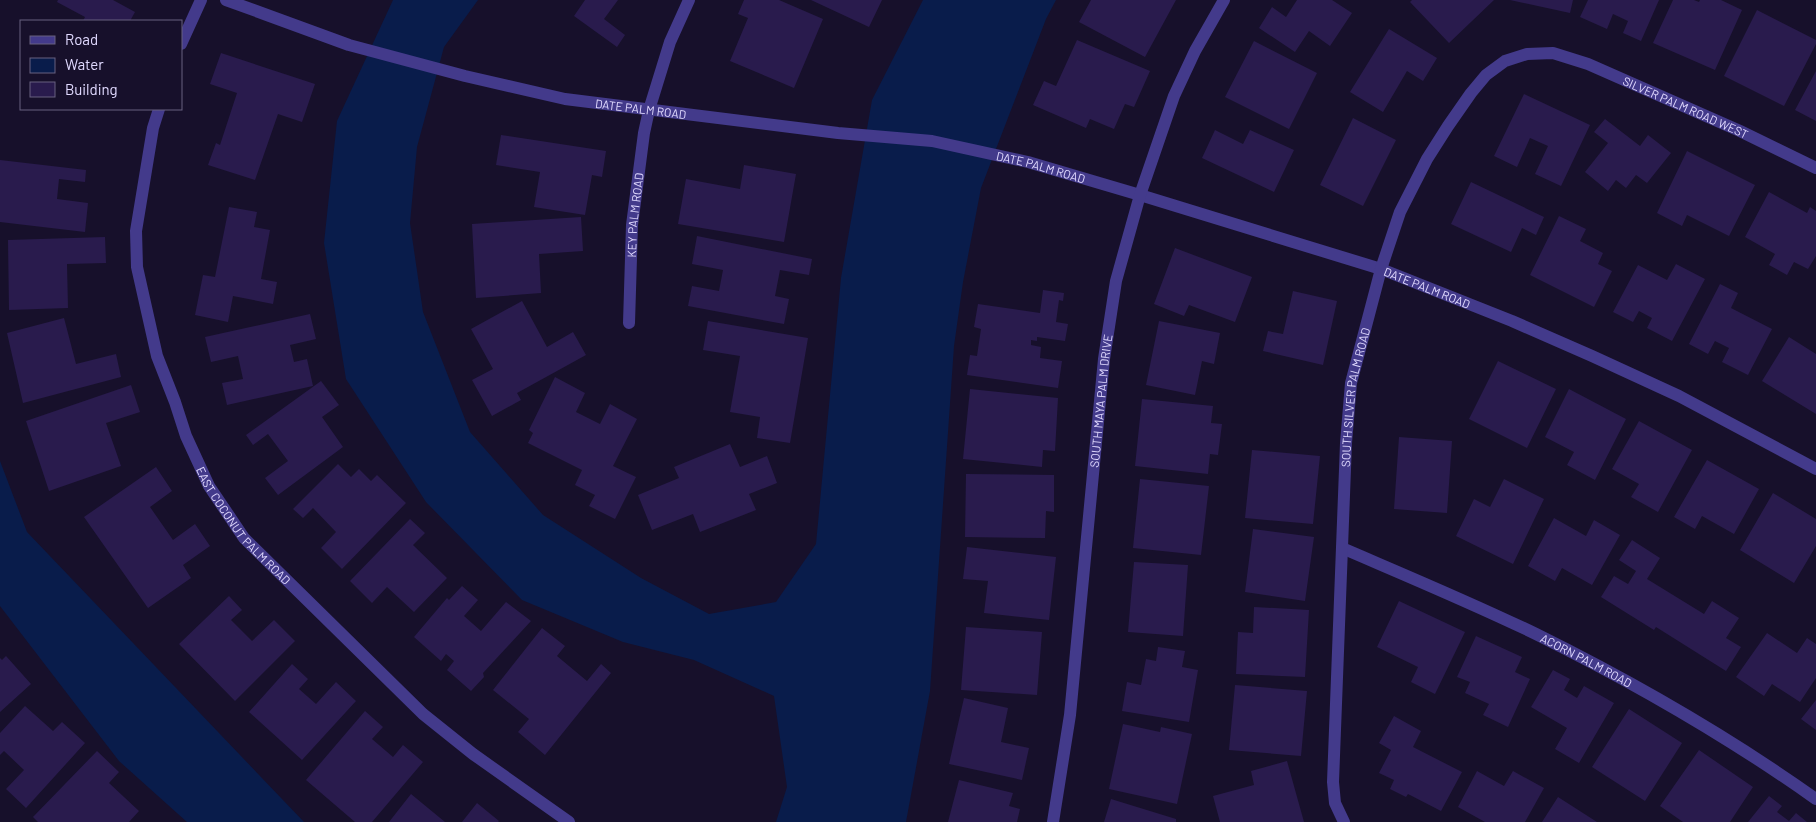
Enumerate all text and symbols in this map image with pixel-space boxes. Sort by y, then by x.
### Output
legend [20,20,182,110]
text: Road [65,30,98,48]
text: Water [65,55,104,73]
street label: SILVER PALM ROAD WEST [1621,73,1751,141]
text: Building [65,80,118,98]
street label: DATE PALM ROAD [594,96,687,121]
street label: DATE PALM ROAD [995,148,1087,186]
street label: KEY PALM ROAD [624,172,646,258]
street label: DATE PALM ROAD [1382,264,1472,311]
street label: SOUTH SILVER PALM ROAD [1338,326,1372,467]
street label: SOUTH MAYA PALM DRIVE [1087,333,1115,468]
street label: EAST COCONUT PALM ROAD [194,464,294,587]
street label: ACORN PALM ROAD [1538,630,1635,690]

